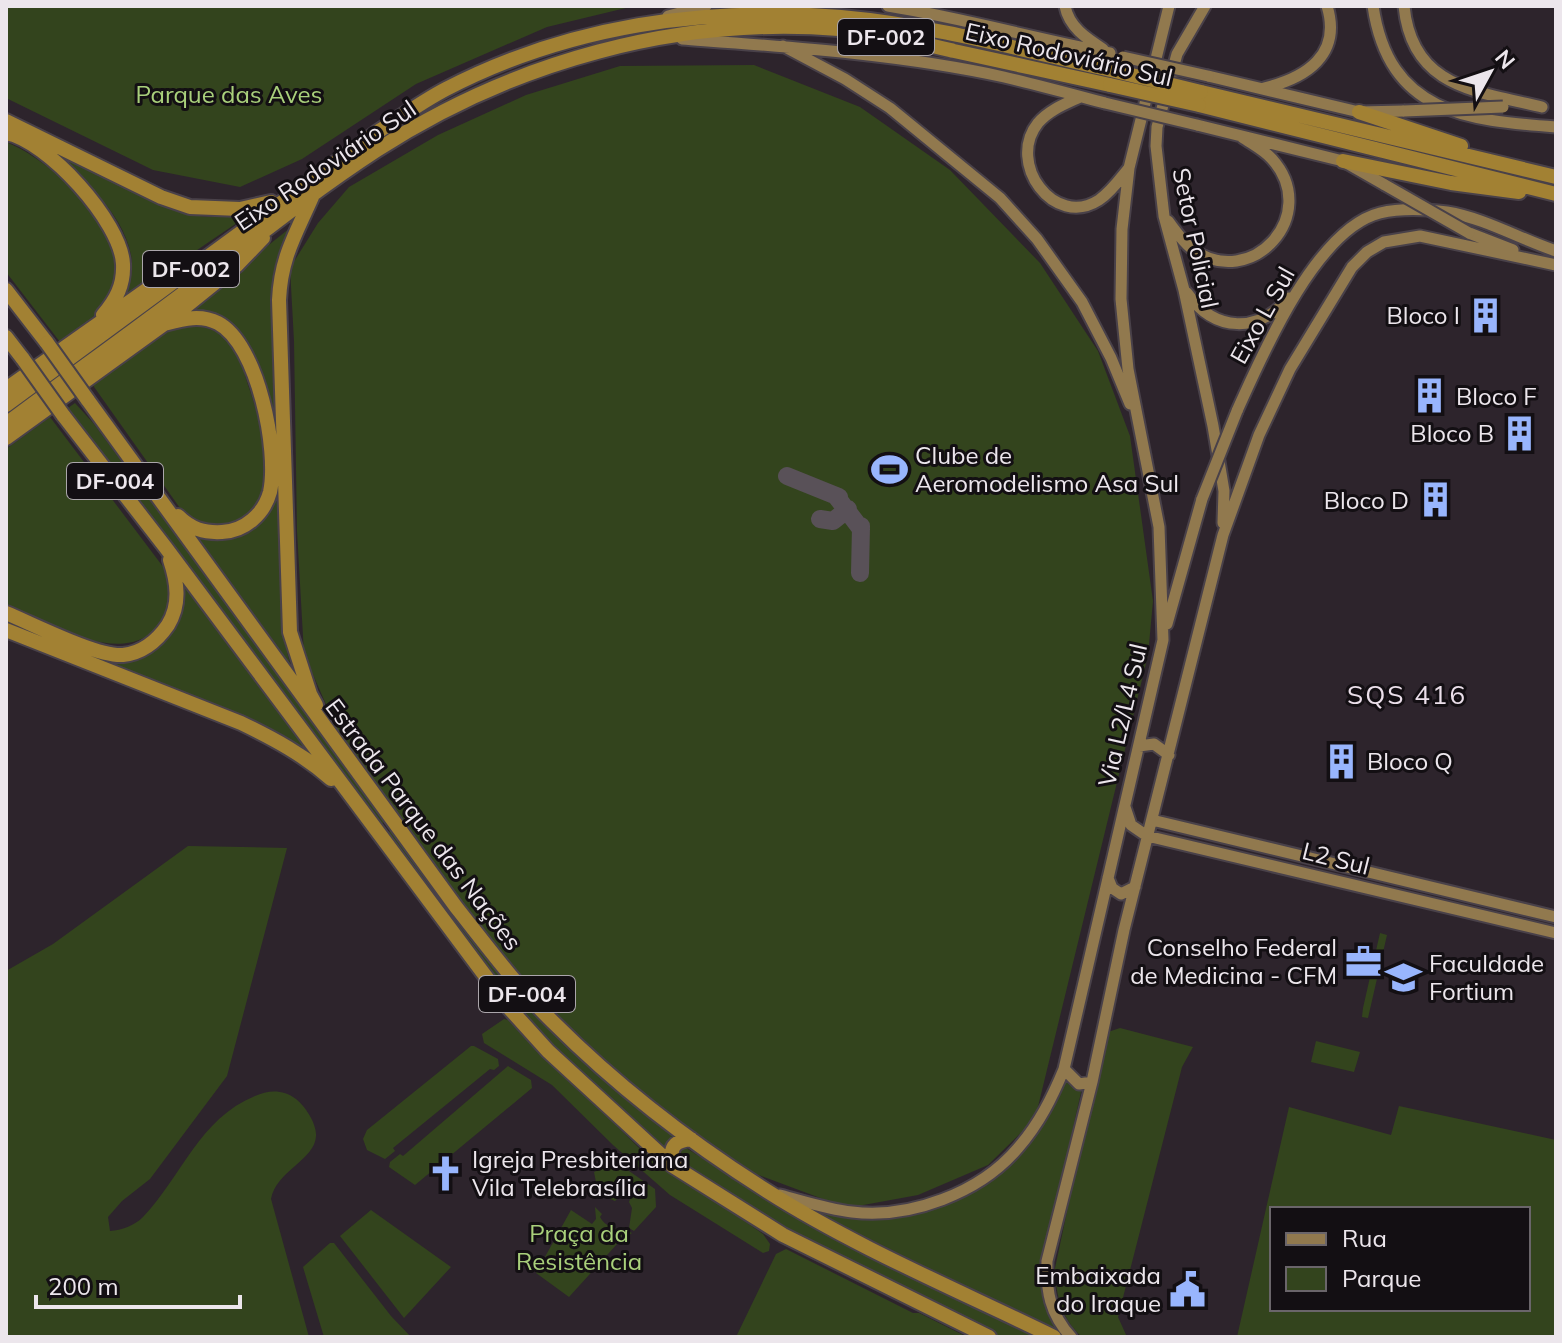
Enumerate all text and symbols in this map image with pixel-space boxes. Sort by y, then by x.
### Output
street label: Eixo Rodoviário Sul [962,16,1176,92]
road number: DF-002 [838,19,934,55]
north arrow [1450,32,1530,112]
text: N [1489,44,1521,75]
park label: Parque das Aves [135,79,323,109]
street label: Eixo Rodoviário Sul [229,93,421,237]
street label: Setor Policial [1166,165,1226,311]
road number: DF-002 [143,251,239,287]
street label: Eixo L Sul [1223,261,1301,369]
building icon: Bloco I [1467,296,1505,334]
place label: Bloco I [1386,300,1460,330]
building icon: Bloco F [1411,377,1449,415]
place label: Bloco F [1456,381,1537,411]
building icon: Bloco B [1501,414,1539,452]
place label: Bloco B [1410,418,1494,448]
place label: Clube de Aeromodelismo Asa Sul [915,440,1179,498]
sports icon: Clube de Aeromodelismo Asa Sul [870,450,908,488]
road number: DF-004 [67,463,163,499]
building icon: Bloco D [1416,481,1454,519]
place label: Bloco D [1324,485,1409,515]
street label: Via L2/L4 Sul [1091,641,1153,789]
district label: SQS 416 [1347,678,1467,711]
street label: Estrada Parque das Nações [320,692,528,956]
building icon: Bloco Q [1322,742,1360,780]
place label: Bloco Q [1367,746,1453,776]
street label: L2 Sul [1299,835,1373,881]
place label: Conselho Federal de Medicina - CFM [1130,932,1337,990]
office icon: Conselho Federal de Medicina - CFM [1344,942,1382,980]
place label: Faculdade Fortium [1429,948,1544,1006]
school or university icon: Faculdade Fortium [1384,958,1422,996]
road number: DF-004 [479,976,575,1012]
place label: Igreja Presbiteriana Vila Telebrasília [472,1144,688,1202]
church icon: Igreja Presbiteriana Vila Telebrasília [427,1154,465,1192]
legend [1270,1207,1530,1311]
park label: Praça da Resistência [516,1218,642,1276]
text: Rua [1342,1223,1387,1253]
scale bar [36,1259,240,1309]
place label: Embaixada do Iraque [1035,1260,1161,1318]
text: Parque [1342,1263,1421,1293]
public building icon: Embaixada do Iraque [1168,1270,1206,1308]
text: 200 m [48,1271,119,1301]

